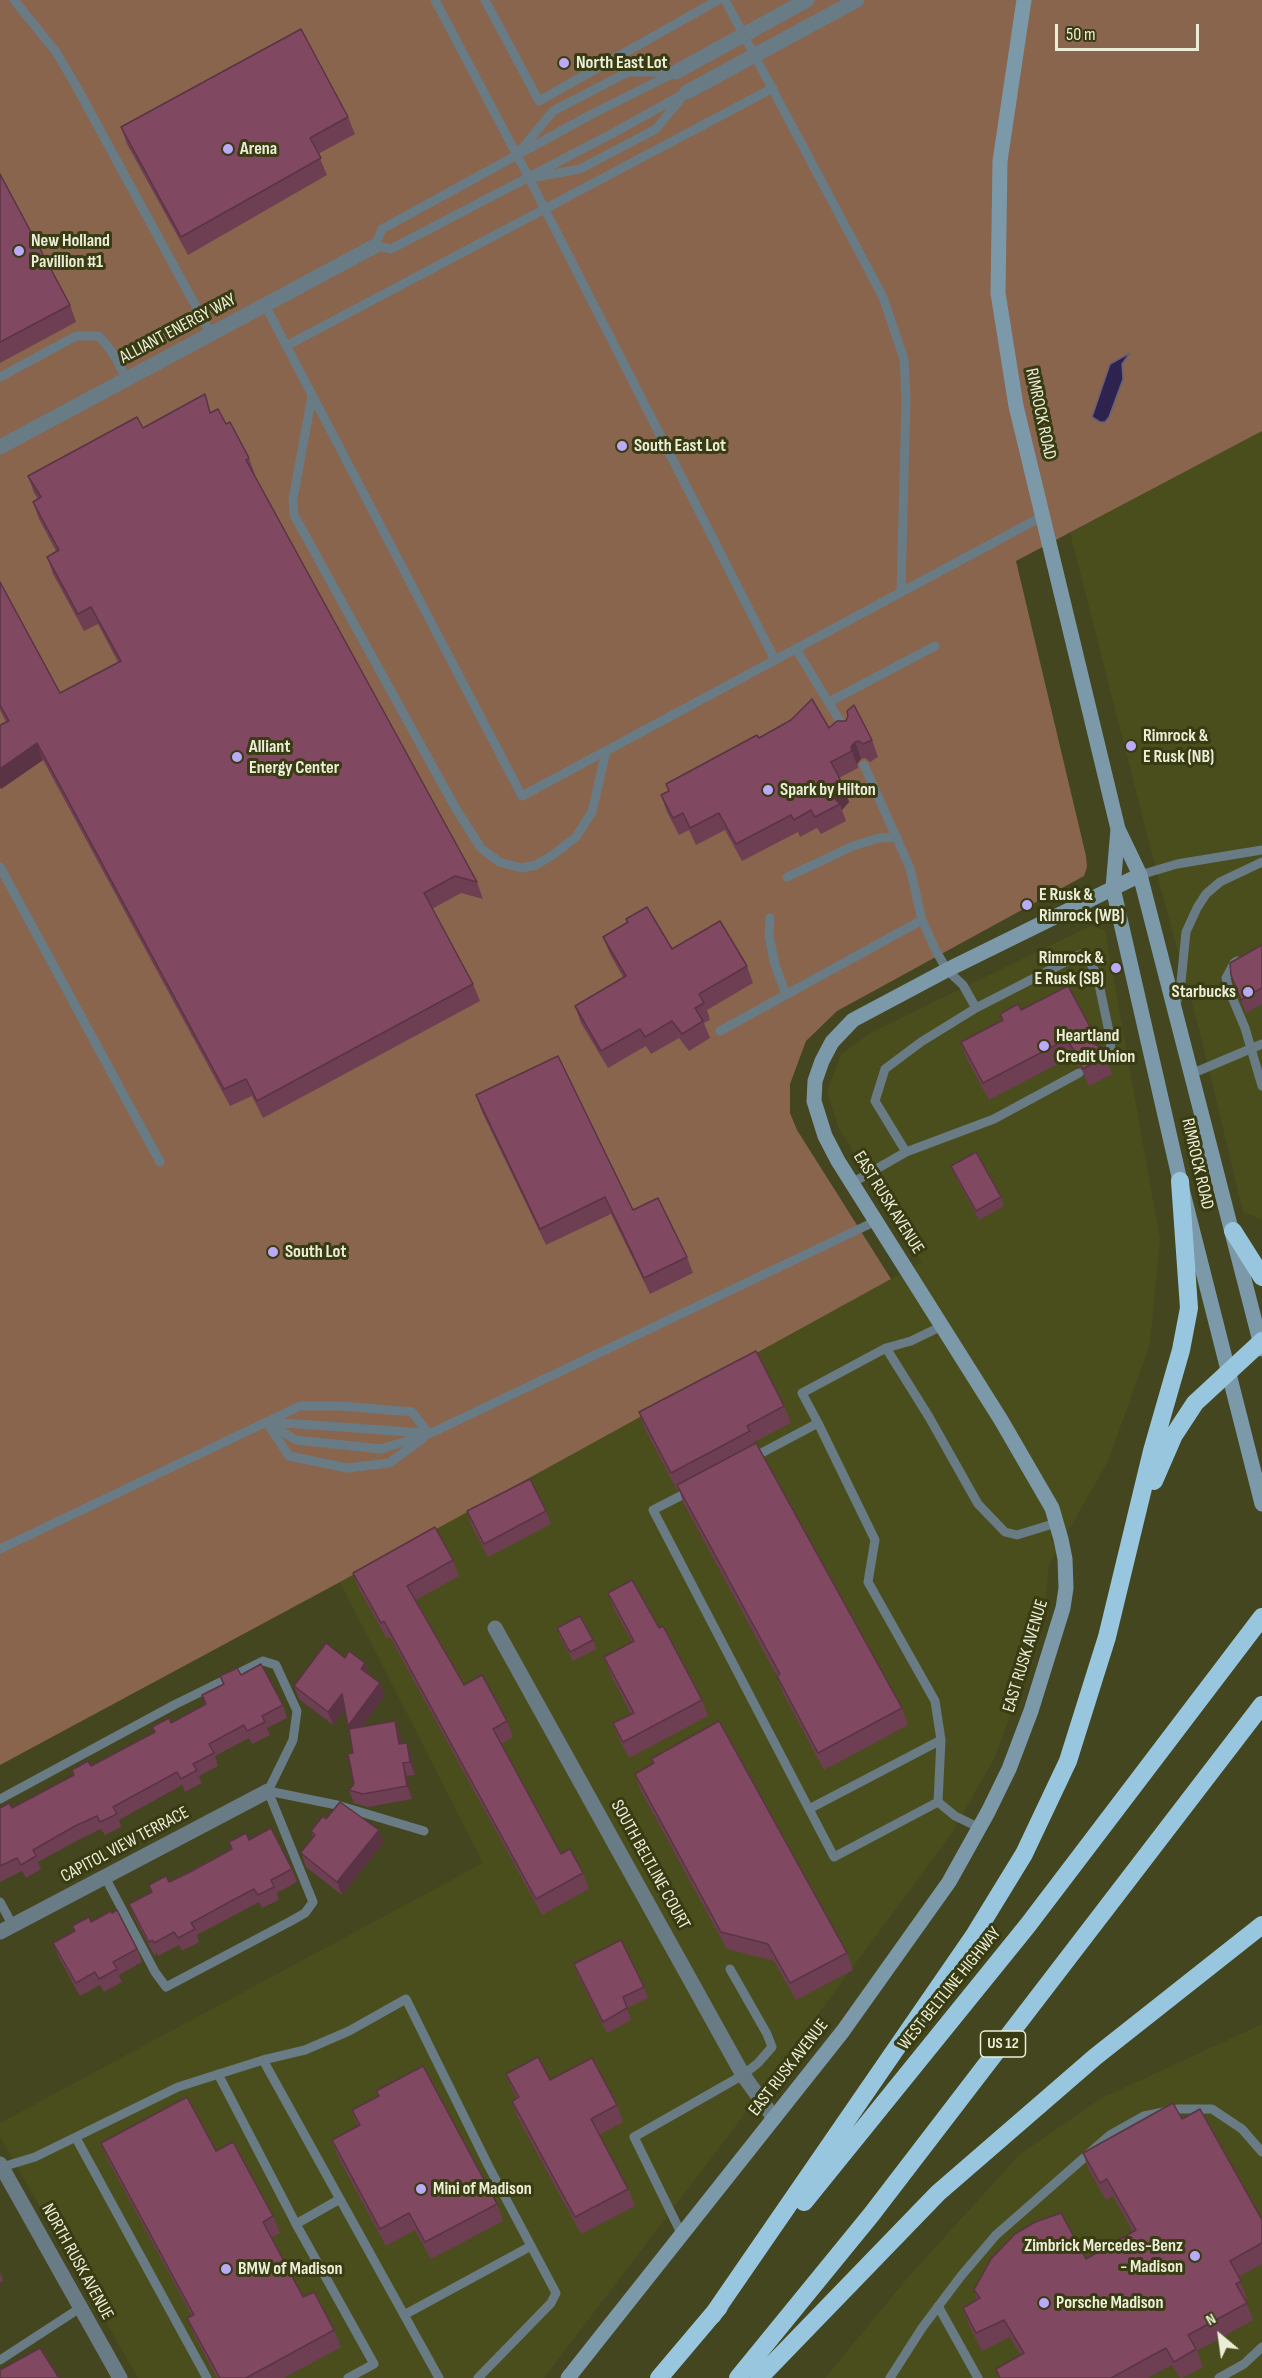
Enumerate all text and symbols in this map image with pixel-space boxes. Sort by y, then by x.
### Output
scale bar [1058,12,1202,50]
text: 50 m [1066,24,1096,45]
place label: North East Lot [576,52,667,74]
marker: North East Lot [557,56,571,70]
place label: Arena [240,138,277,160]
marker: Arena [221,142,235,156]
place label: New Holland Pavillion #1 [31,230,110,272]
marker: New Holland Pavillion #1 [12,244,26,258]
street label: ALLIANT ENERGY WAY [116,289,240,369]
street label: RIMROCK ROAD [1020,366,1060,462]
place label: South East Lot [634,435,726,457]
marker: South East Lot [615,439,629,453]
place label: Rimrock & E Rusk (NB) [1143,725,1214,768]
place label: Alliant Energy Center [249,736,339,778]
marker: Rimrock & E Rusk (NB) [1124,739,1138,753]
marker: Alliant Energy Center [230,750,244,764]
place label: Spark by Hilton [780,779,876,801]
marker: Spark by Hilton [761,783,775,797]
place label: E Rusk & Rimrock (WB) [1039,884,1124,926]
marker: E Rusk & Rimrock (WB) [1020,898,1034,912]
place label: Rimrock & E Rusk (SB) [1034,947,1104,990]
marker: Rimrock & E Rusk (SB) [1109,961,1123,975]
place label: Starbucks [1172,981,1236,1003]
marker: Starbucks [1241,985,1255,999]
place label: Heartland Credit Union [1056,1025,1135,1068]
marker: Heartland Credit Union [1037,1039,1051,1053]
street label: RIMROCK ROAD [1176,1116,1218,1212]
street label: EAST RUSK AVENUE [848,1148,928,1258]
place label: South Lot [285,1241,346,1263]
marker: South Lot [266,1245,280,1259]
street label: EAST RUSK AVENUE [999,1597,1053,1715]
street label: SOUTH BELTLINE COURT [606,1797,694,1933]
street label: CAPITOL VIEW TERRACE [57,1802,193,1888]
street label: WEST BELTLINE HIGHWAY [894,1923,1006,2055]
street label: EAST RUSK AVENUE [745,2015,833,2121]
road number: US 12 [980,2031,1026,2057]
place label: Mini of Madison [433,2178,532,2200]
marker: Mini of Madison [414,2182,428,2196]
street label: NORTH RUSK AVENUE [36,2200,118,2324]
place label: Zimbrick Mercedes-Benz - Madison [1024,2235,1183,2278]
marker: Zimbrick Mercedes-Benz - Madison [1188,2249,1202,2263]
place label: BMW of Madison [238,2258,343,2280]
marker: BMW of Madison [219,2262,233,2276]
place label: Porsche Madison [1056,2292,1163,2314]
marker: Porsche Madison [1037,2296,1051,2310]
north arrow [1190,2306,1250,2366]
text: N [1203,2309,1219,2330]

